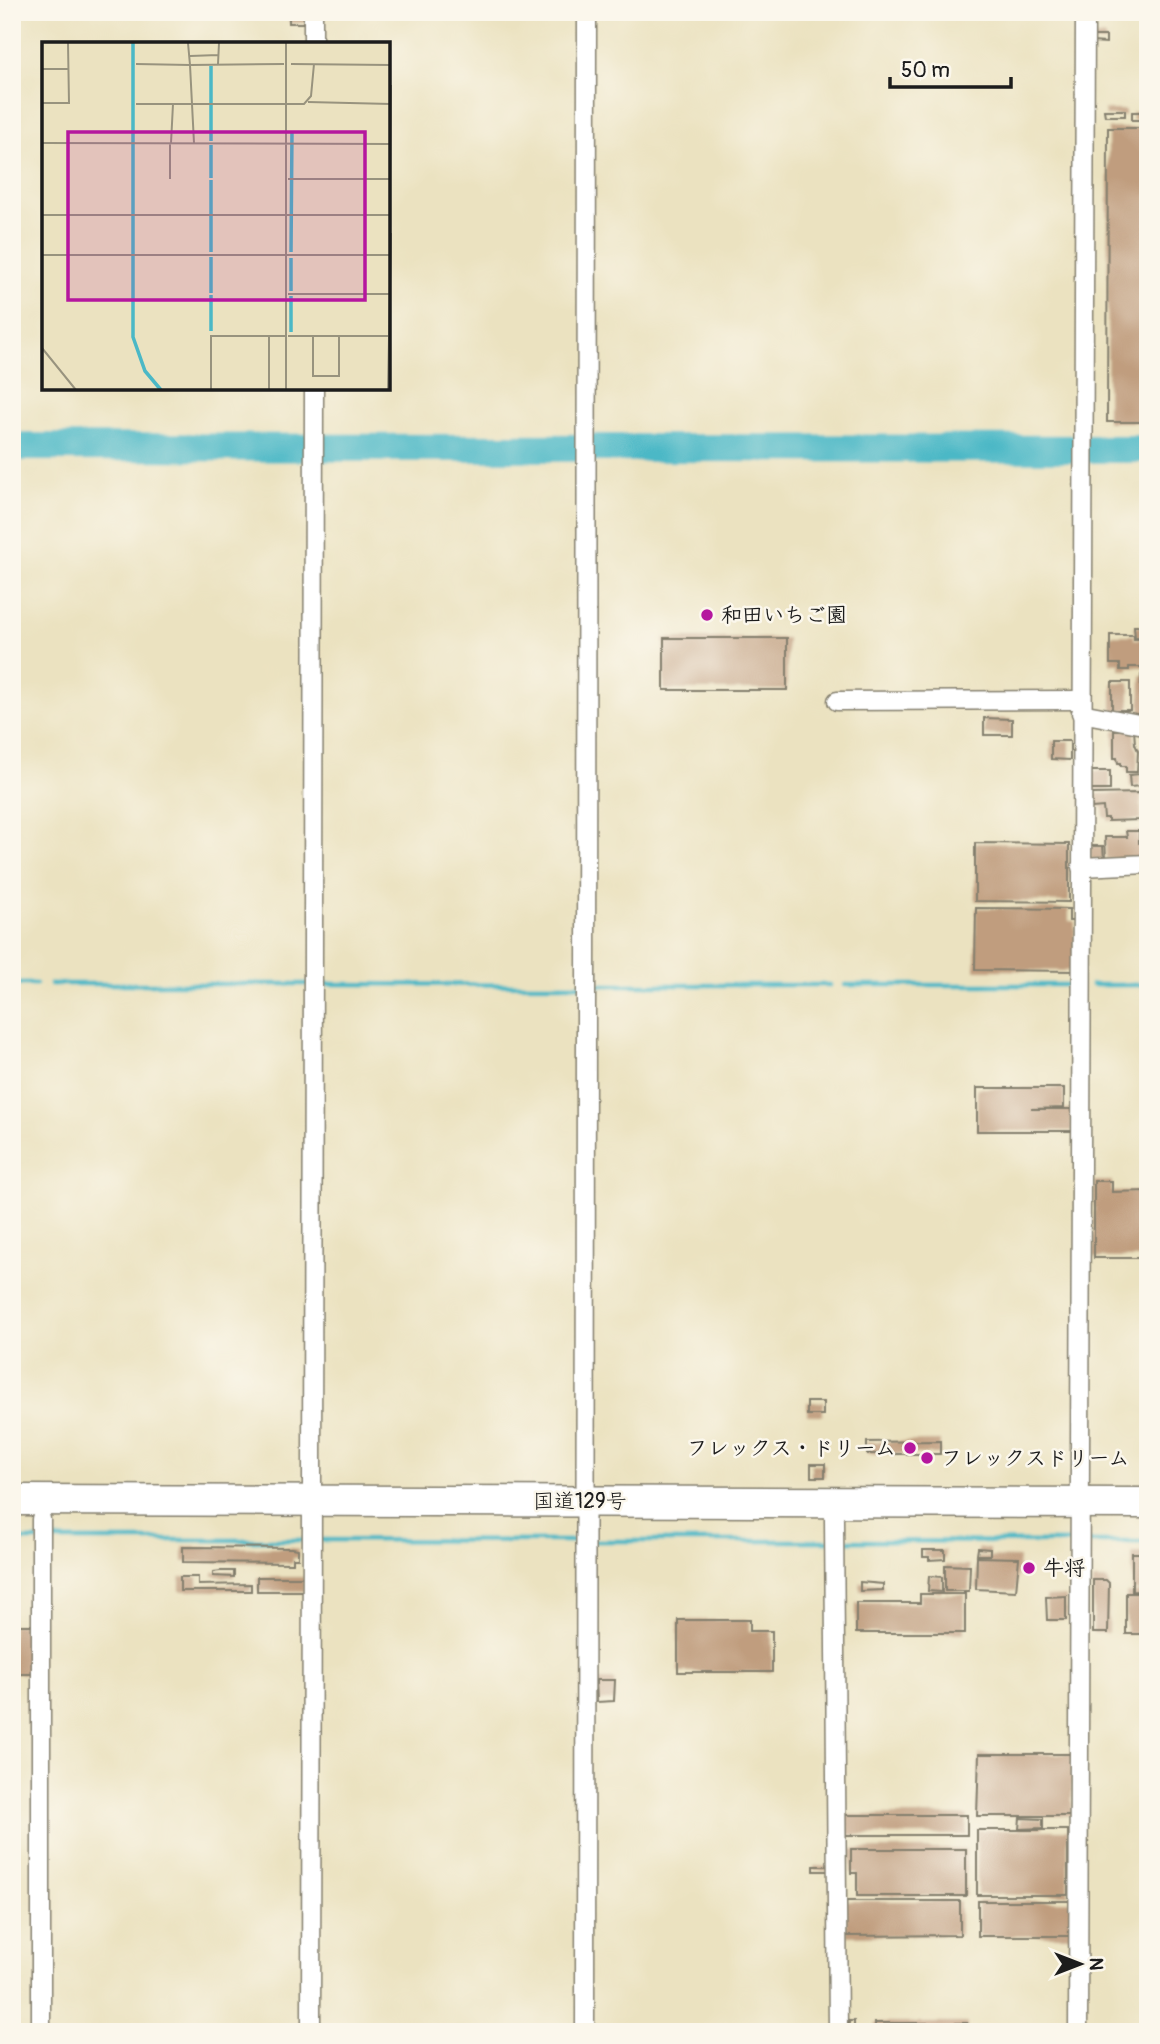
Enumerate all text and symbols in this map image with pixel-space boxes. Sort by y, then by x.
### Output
inset map [42,42,390,390]
scale bar [890,46,1011,90]
text: 50 m [901,57,950,84]
place label: 和田いちご園 [721,602,847,629]
marker: 和田いちご園 [699,607,715,623]
place label: フレックス・ドリーム [687,1435,896,1462]
marker: フレックス・ドリーム [902,1440,918,1456]
place label: フレックスドリーム [941,1445,1130,1472]
marker: フレックスドリーム [919,1450,935,1466]
street label: 国道129号 [533,1488,627,1515]
place label: 牛将 [1043,1555,1085,1582]
marker: 牛将 [1021,1560,1037,1576]
north arrow [1044,1928,1114,1998]
text: N [1084,1958,1108,1971]

